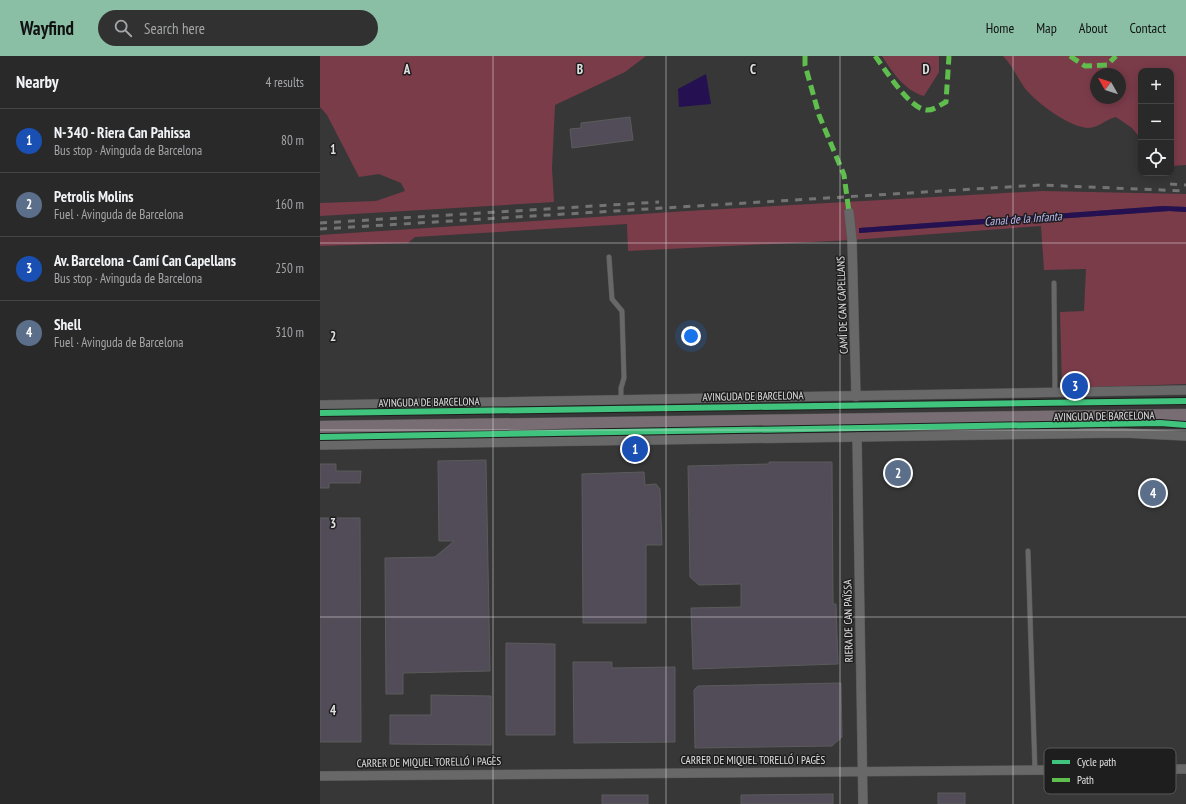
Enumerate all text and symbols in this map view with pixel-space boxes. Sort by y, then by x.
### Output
search box [98,10,378,46]
text: Wayfind [20,16,74,40]
icon: search [112,17,134,39]
text: Search here [144,19,205,38]
text: Home [986,19,1014,37]
text: Map [1036,19,1057,37]
text: About [1079,19,1108,37]
text: Contact [1130,19,1166,37]
text: A [403,61,411,78]
text: B [577,61,583,78]
text: C [750,61,756,78]
text: D [923,61,930,78]
north arrow [1090,68,1126,104]
map controls [1138,68,1174,176]
button: + [1138,68,1174,104]
text: Nearby [16,71,59,93]
text: 4 results [265,74,304,91]
button: − [1138,104,1174,140]
text: N-340 - Riera Can Pahissa [54,123,191,142]
text: 1 [26,132,32,149]
text: 80 m [281,132,304,149]
button: locate [1138,140,1174,176]
text: 1 [330,141,336,158]
text: Bus stop · Avinguda de Barcelona [54,142,202,159]
text: Petrolis Molins [54,187,134,206]
text: 2 [26,196,32,213]
text: 160 m [275,196,304,213]
text: Fuel · Avinguda de Barcelona [54,206,183,223]
water label: Canal de la Infanta [984,208,1063,229]
text: Av. Barcelona - Camí Can Capellans [54,251,236,270]
street label: CAMÍ DE CAN CAPELLANS [833,256,851,354]
text: 3 [26,260,32,277]
text: 250 m [275,260,304,277]
text: Bus stop · Avinguda de Barcelona [54,270,202,287]
text: Shell [54,315,81,334]
text: 4 [26,324,32,341]
text: 310 m [275,324,304,341]
your location [681,326,701,346]
text: 2 [330,328,336,345]
text: Fuel · Avinguda de Barcelona [54,334,183,351]
pin: 3 [1062,371,1088,401]
street label: AVINGUDA DE BARCELONA [702,388,805,404]
street label: AVINGUDA DE BARCELONA [378,394,481,410]
street label: AVINGUDA DE BARCELONA [1053,408,1156,424]
pin: 1 [622,434,648,464]
pin: 2 [885,458,911,488]
pin: 4 [1140,478,1166,508]
text: 3 [330,515,336,532]
street label: RIERA DE CAN PAÏSSA [840,579,856,662]
text: 4 [330,702,337,719]
legend [1044,748,1176,794]
street label: CARRER DE MIQUEL TORELLÓ I PAGÈS [681,753,826,767]
street label: CARRER DE MIQUEL TORELLÓ I PAGÈS [357,754,502,770]
text: Cycle path [1077,755,1116,769]
text: Path [1077,773,1094,787]

